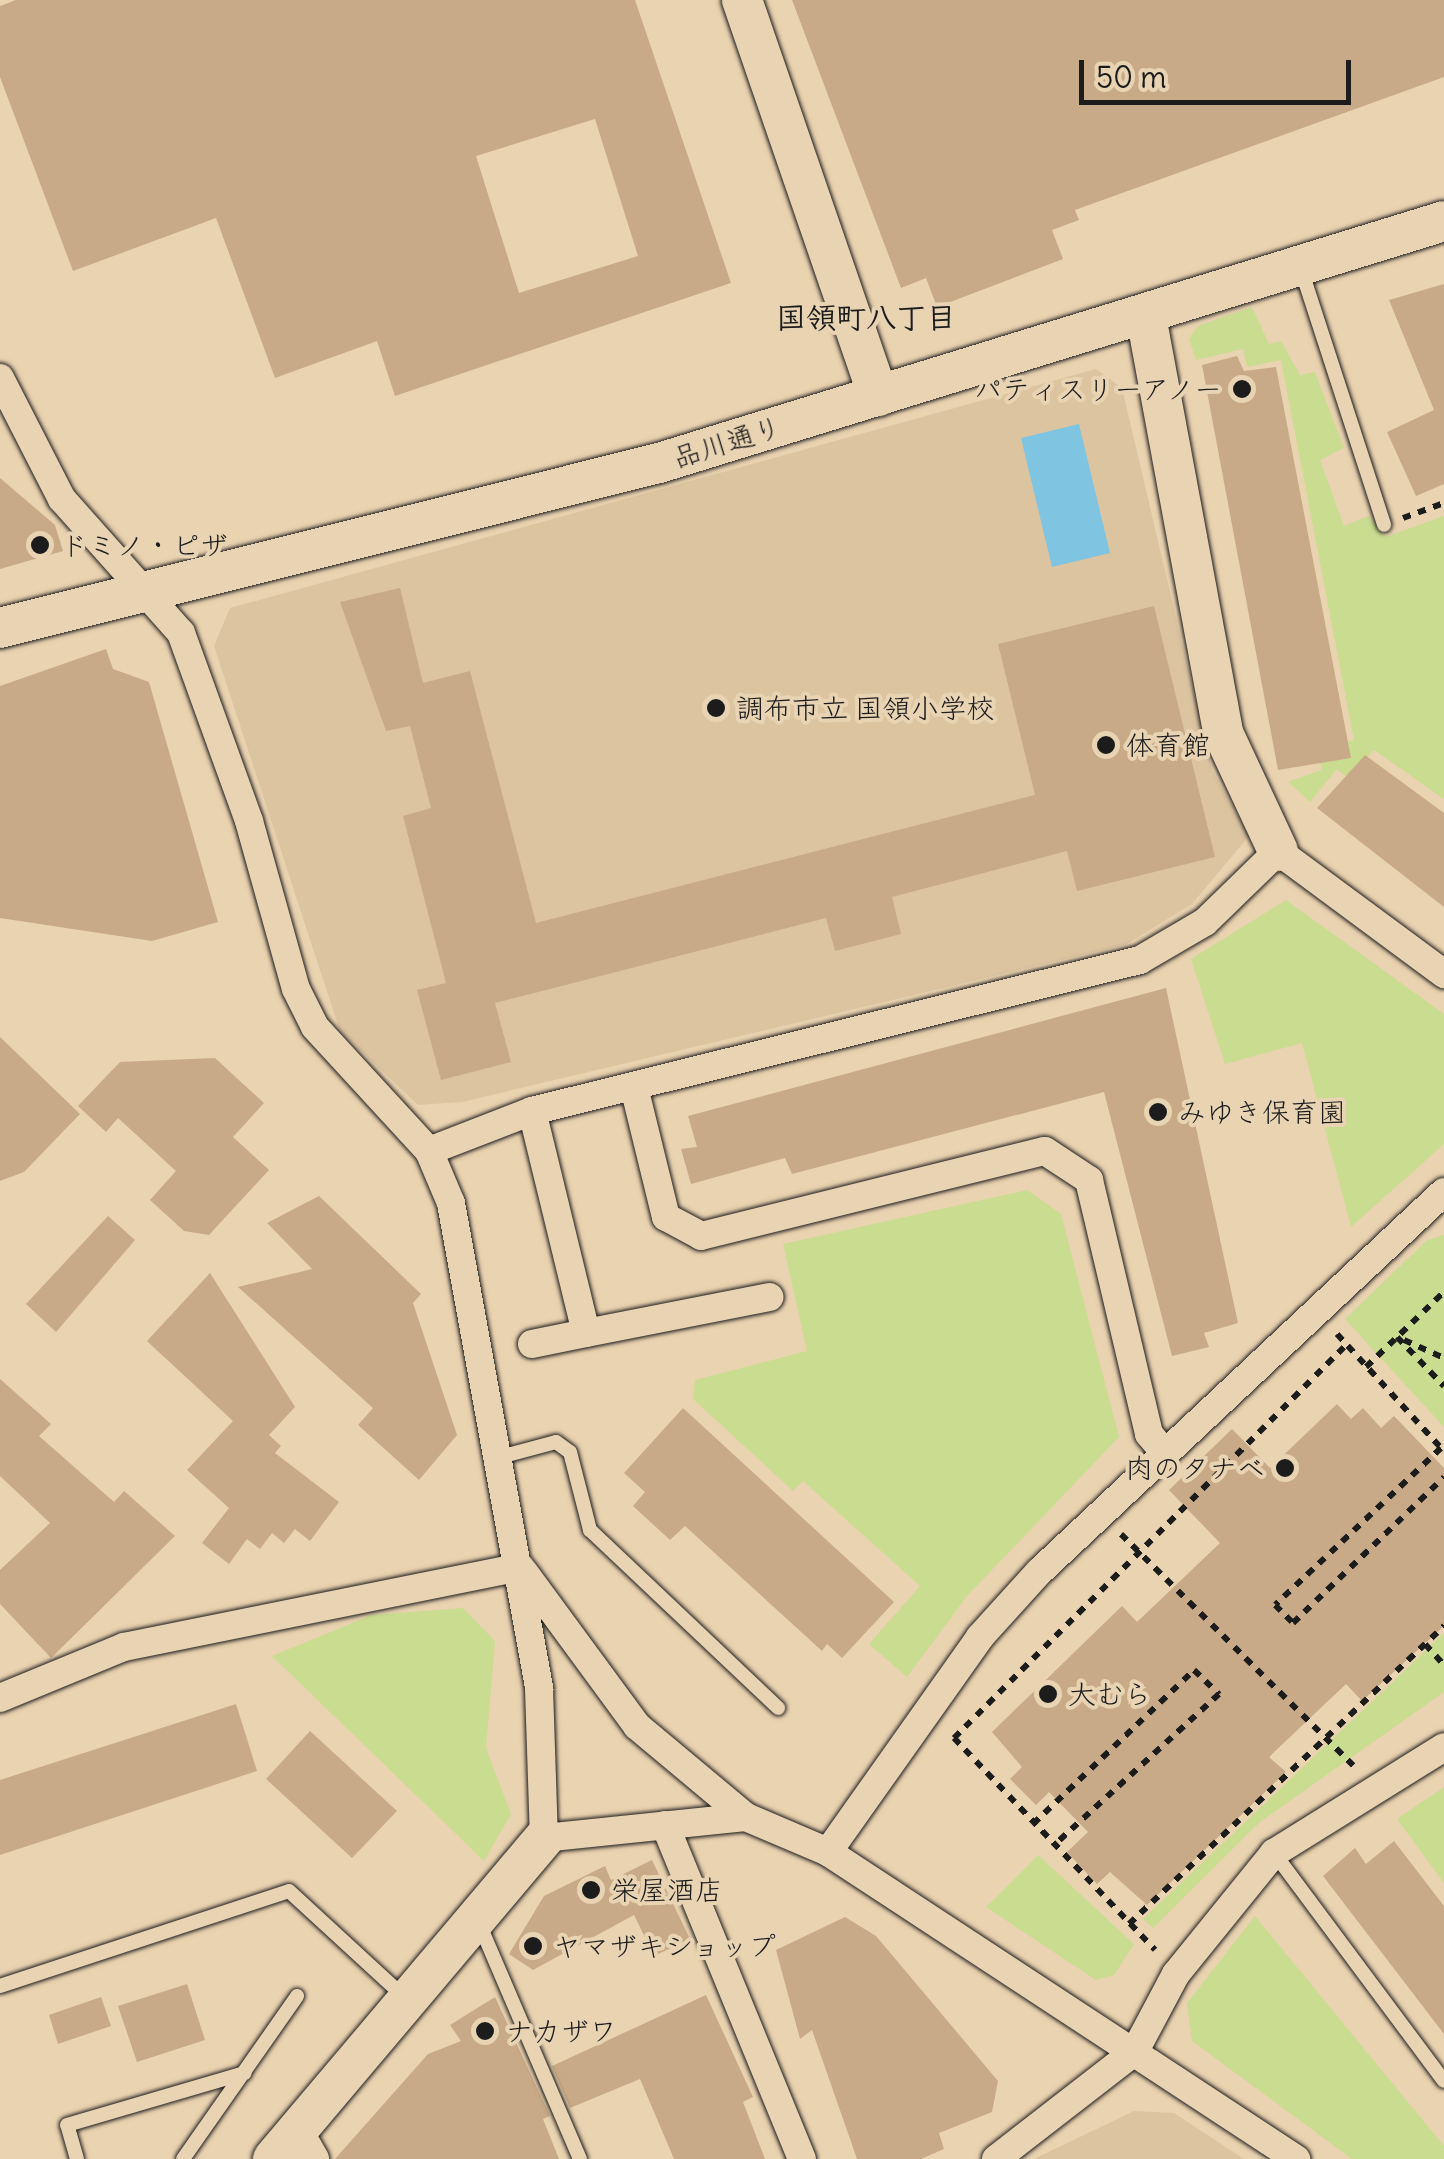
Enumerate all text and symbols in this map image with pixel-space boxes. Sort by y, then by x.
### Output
scale bar [1084,40,1356,102]
text: 50 m [1096,58,1166,96]
district label: 国領町八丁目 [776,299,956,335]
place label: パティスリーアノー [970,372,1222,406]
marker: パティスリーアノー [1231,378,1253,400]
street label: 品川通り [669,410,785,474]
place label: ドミノ・ピザ [60,528,228,562]
marker: ドミノ・ピザ [29,534,51,556]
place label: 調布市立 国領小学校 [736,691,995,725]
marker: 調布市立 国領小学校 [705,697,727,719]
place label: 体育館 [1126,728,1210,762]
marker: 体育館 [1095,734,1117,756]
place label: みゆき保育園 [1178,1095,1346,1129]
marker: みゆき保育園 [1147,1101,1169,1123]
place label: 肉のタナベ [1125,1451,1265,1485]
marker: 肉のタナベ [1274,1457,1296,1479]
place label: 大むら [1068,1677,1152,1711]
marker: 大むら [1037,1683,1059,1705]
place label: 栄屋酒店 [611,1873,723,1907]
marker: 栄屋酒店 [580,1879,602,1901]
place label: ヤマザキショップ [553,1929,777,1963]
marker: ヤマザキショップ [522,1935,544,1957]
place label: ナカザワ [505,2014,617,2048]
marker: ナカザワ [474,2020,496,2042]

